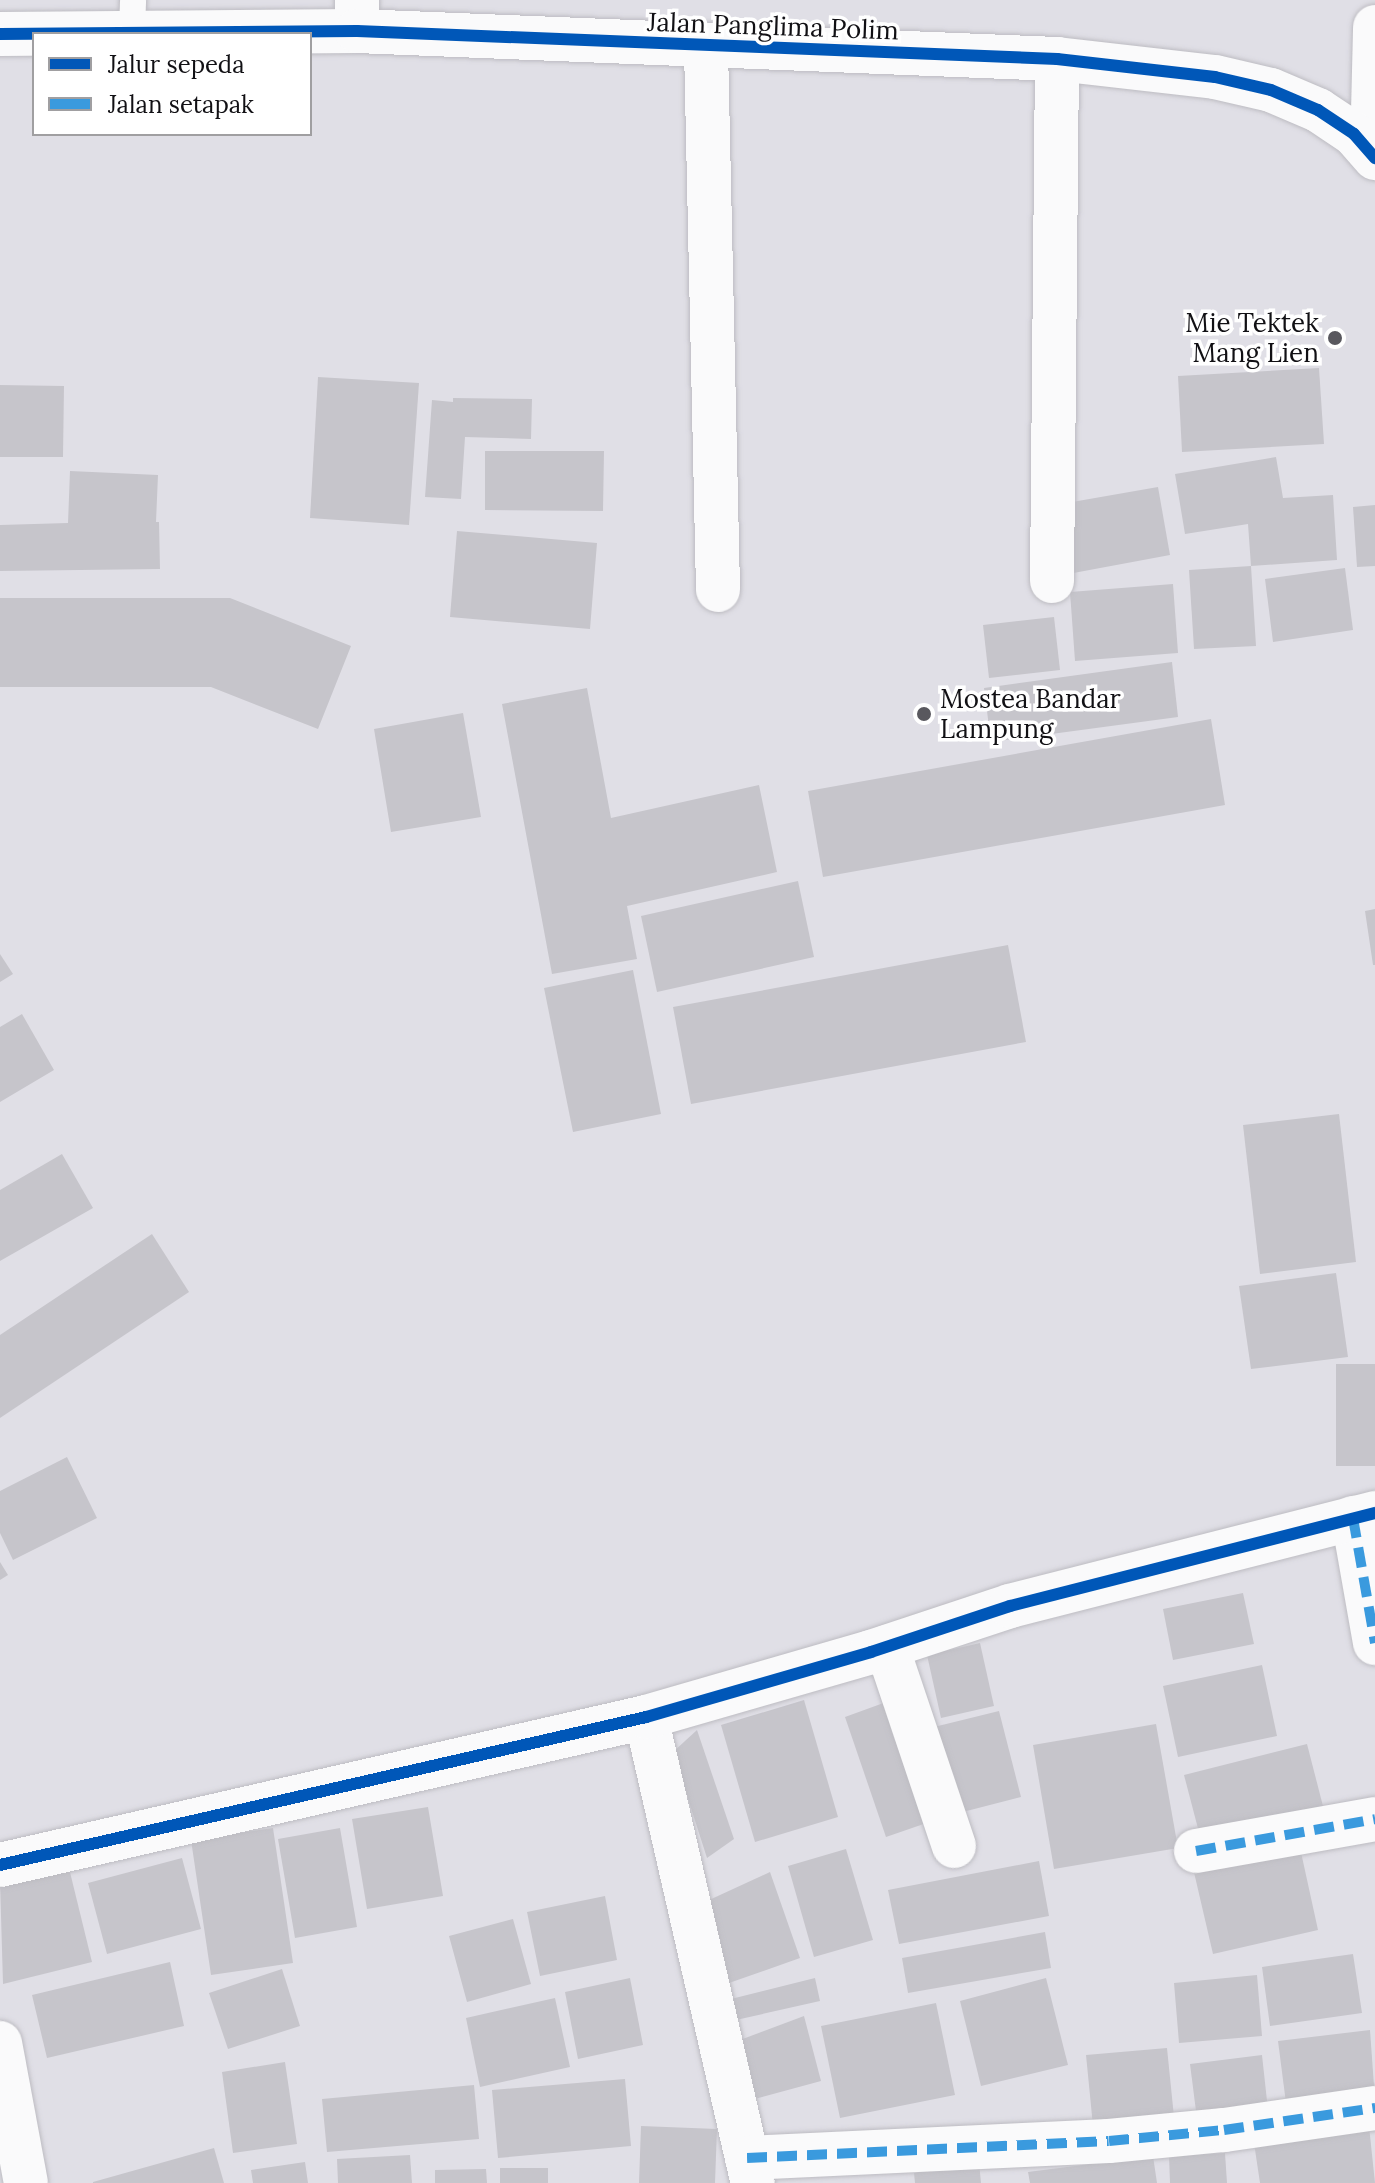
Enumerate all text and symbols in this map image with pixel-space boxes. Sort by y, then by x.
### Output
street label: Jalan Panglima Polim [647,6,899,46]
legend [32,32,312,136]
text: Jalur sepeda [108,49,245,80]
text: Jalan setapak [108,89,254,120]
place label: Mie Tektek Mang Lien [1185,307,1319,368]
marker: Mie Tektek Mang Lien [1326,329,1344,347]
place label: Mostea Bandar Lampung [940,683,1121,744]
marker: Mostea Bandar Lampung [915,705,933,723]

